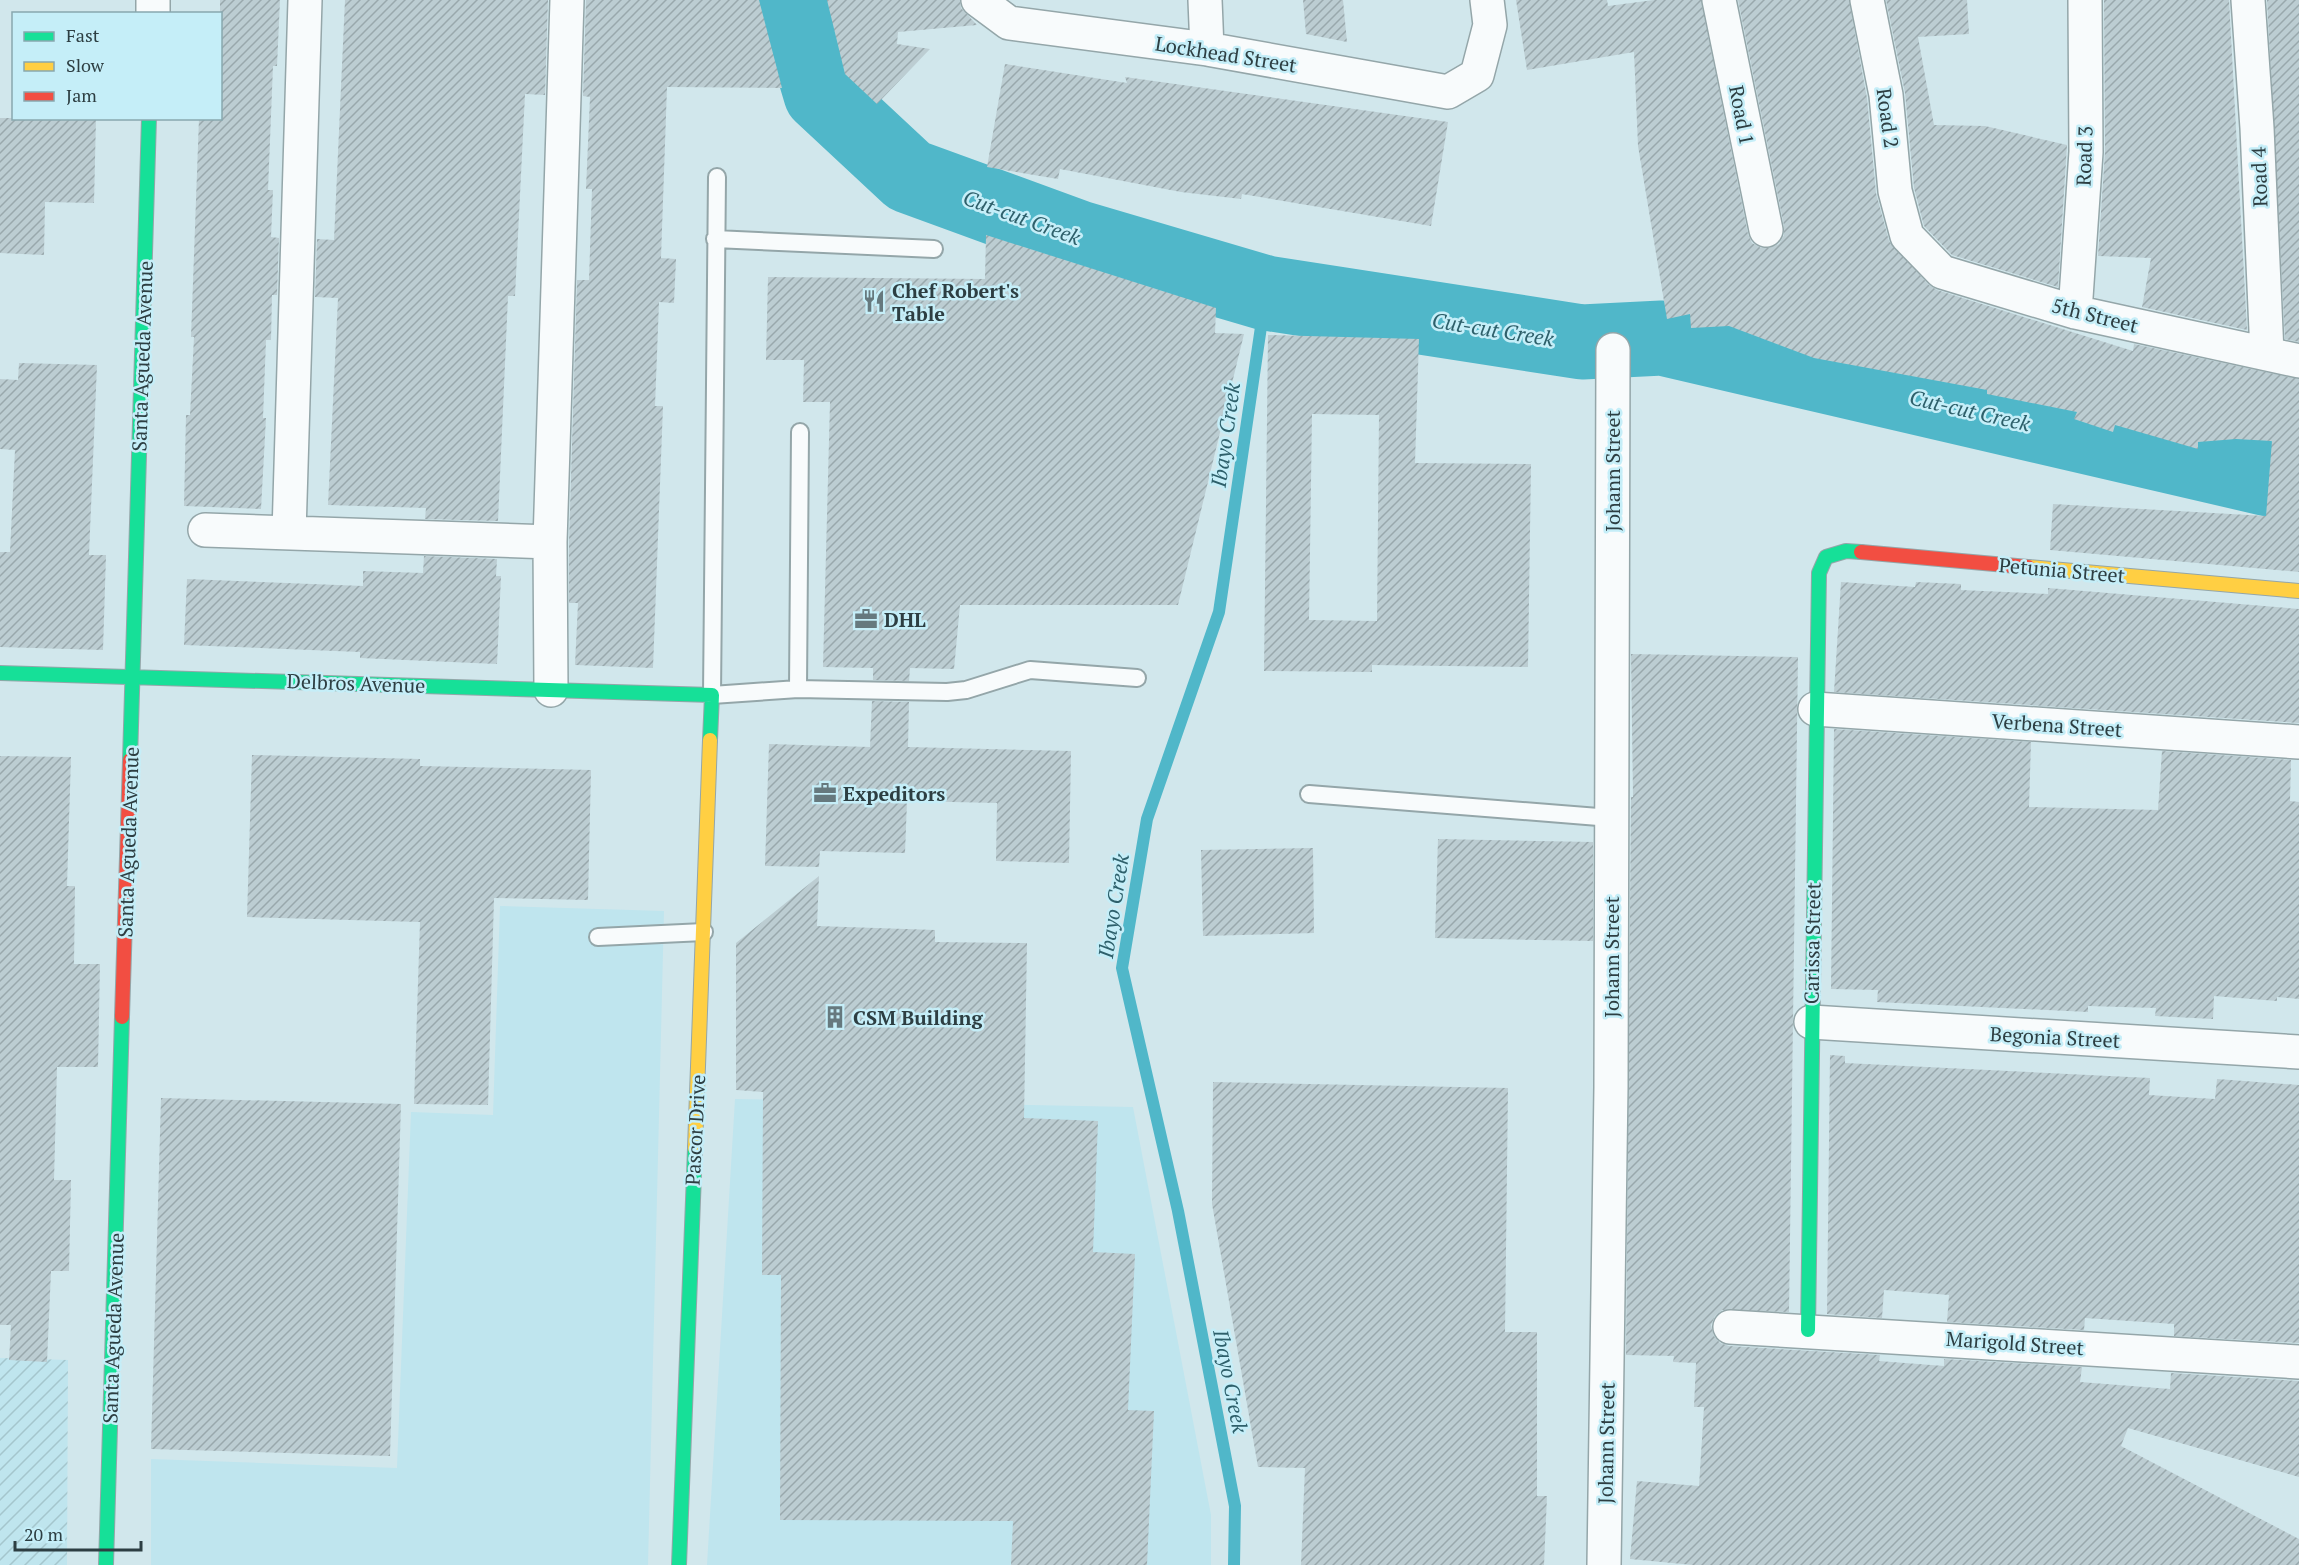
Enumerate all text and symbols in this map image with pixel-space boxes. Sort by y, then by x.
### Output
legend [12,12,222,120]
text: Fast [66,23,100,47]
street label: Lockhead Street [1153,29,1299,79]
text: Slow [66,53,105,77]
text: Jam [66,83,97,107]
street label: Road 1 [1723,83,1761,147]
street label: Road 2 [1870,86,1906,150]
street label: Road 3 [2069,125,2099,187]
street label: Road 4 [2244,146,2274,208]
water label: Cut-cut Creek [959,183,1085,252]
street label: Santa Agueda Avenue [125,260,159,452]
place label: Chef Robert's Table [892,277,1019,327]
restaurant icon: Chef Robert's Table [861,288,887,314]
street label: 5th Street [2049,291,2142,339]
water label: Cut-cut Creek [1430,306,1557,353]
water label: Ibayo Creek [1204,380,1246,490]
water label: Cut-cut Creek [1907,383,2034,438]
street label: Johann Street [1599,410,1626,532]
street label: Petunia Street [1998,551,2127,589]
office icon: DHL [853,606,879,632]
place label: DHL [884,606,926,633]
street label: Delbros Avenue [286,667,426,699]
street label: Verbena Street [1991,707,2124,743]
street label: Santa Agueda Avenue [111,746,145,938]
office icon: Expeditors [812,780,838,806]
place label: Expeditors [843,780,945,807]
water label: Ibayo Creek [1091,851,1135,961]
street label: Carissa Street [1797,881,1827,1004]
street label: Johann Street [1598,896,1625,1018]
building icon: CSM Building [822,1004,848,1030]
place label: CSM Building [853,1004,983,1031]
street label: Begonia Street [1989,1020,2121,1054]
street label: Pascor Drive [679,1074,711,1186]
street label: Santa Agueda Avenue [96,1232,130,1424]
street label: Marigold Street [1945,1325,2085,1361]
water label: Ibayo Creek [1207,1326,1255,1436]
street label: Johann Street [1591,1381,1621,1504]
scale bar [15,1514,141,1552]
text: 20 m [24,1522,64,1546]

